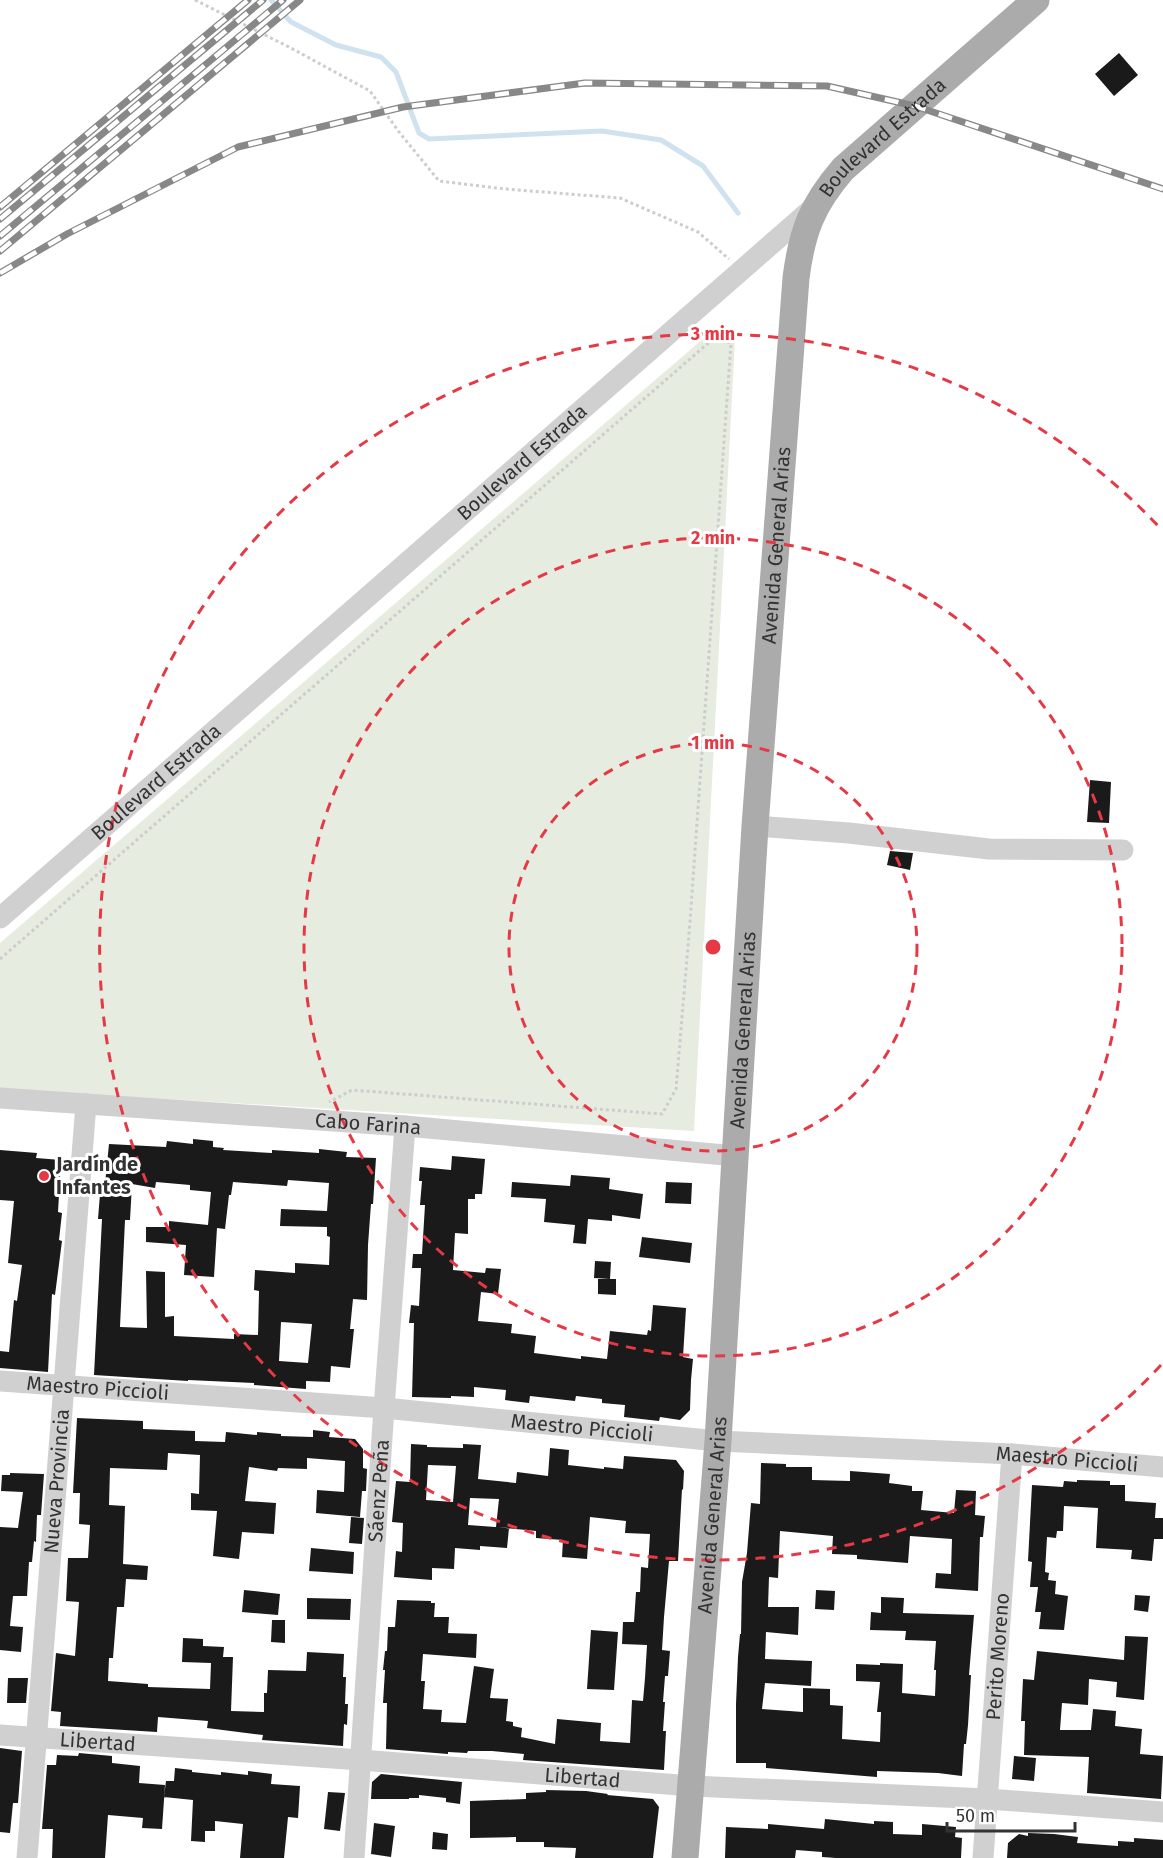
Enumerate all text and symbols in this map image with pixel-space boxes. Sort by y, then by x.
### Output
street label: Boulevard Estrada [813,73,951,202]
text: 3 min [690,323,735,345]
street label: Boulevard Estrada [452,399,592,525]
street label: Avenida General Arias [757,446,795,645]
text: 2 min [691,527,735,549]
street label: Boulevard Estrada [86,719,226,845]
text: 1 min [691,732,735,754]
street label: Avenida General Arias [725,931,761,1129]
centre of rings [703,937,723,957]
street label: Cabo Farina [314,1108,422,1139]
place label: Jardín de Infantes [55,1152,138,1199]
marker: Jardín de Infantes [37,1169,51,1183]
street label: Maestro Piccioli [26,1371,170,1405]
street label: Nueva Provincia [39,1408,74,1554]
street label: Maestro Piccioli [510,1409,654,1447]
street label: Avenida General Arias [692,1416,731,1615]
street label: Sáenz Peña [363,1439,394,1543]
street label: Maestro Piccioli [995,1441,1139,1477]
street label: Perito Moreno [981,1592,1014,1721]
street label: Libertad [59,1727,137,1756]
street label: Libertad [544,1762,621,1792]
scale bar [947,1795,1074,1833]
text: 50 m [956,1805,995,1827]

